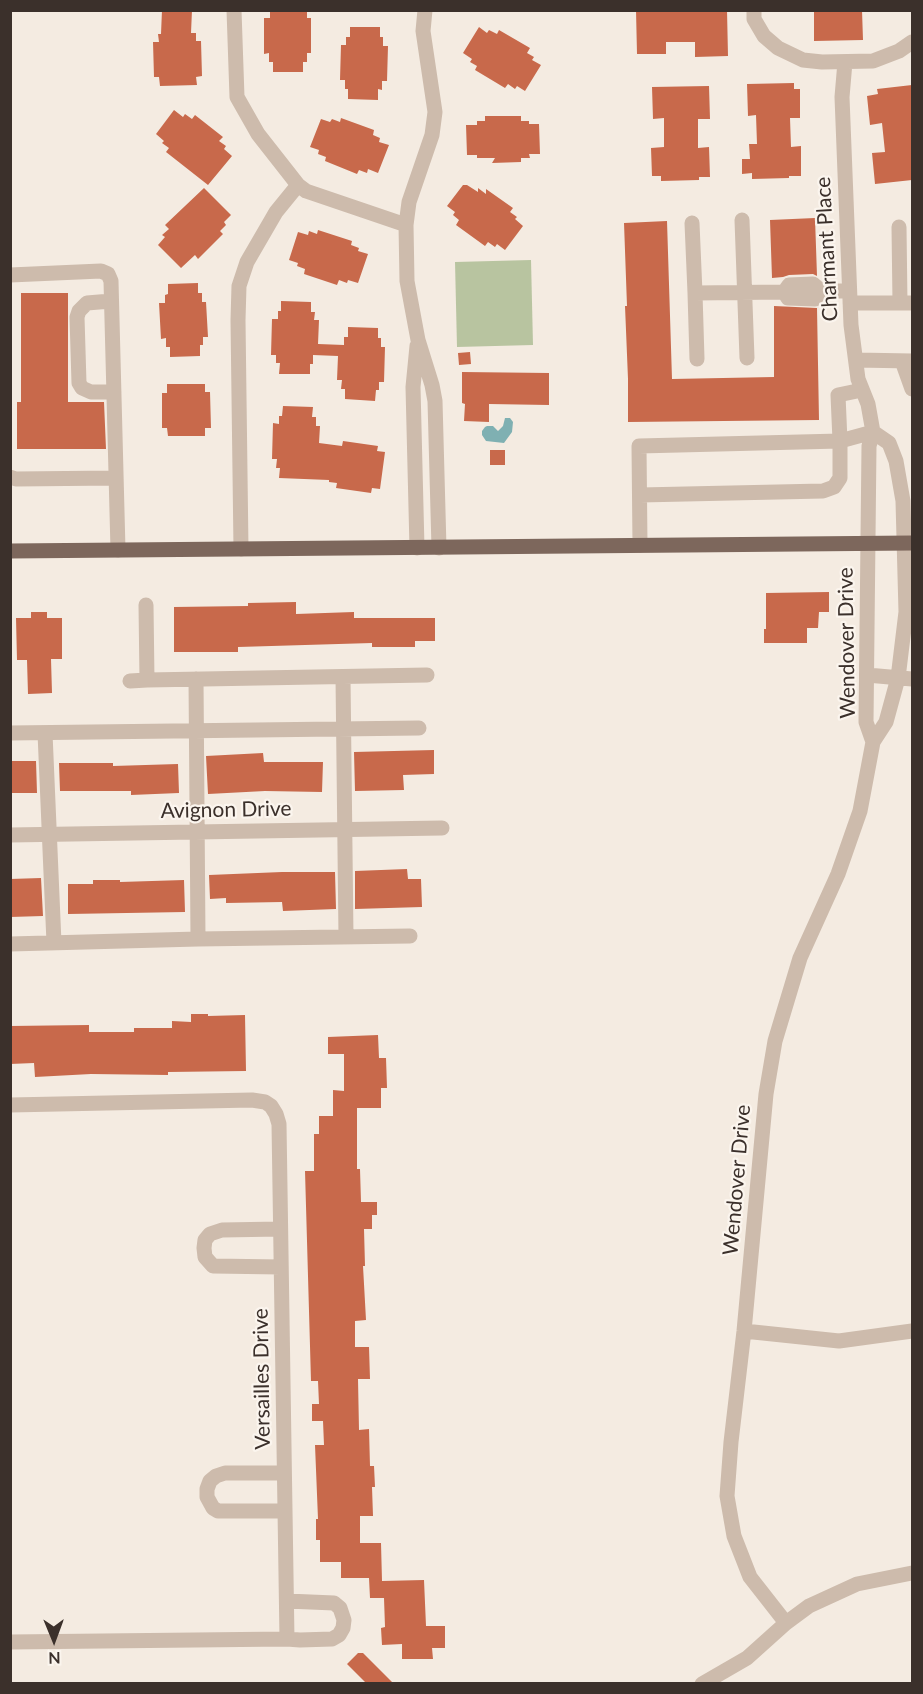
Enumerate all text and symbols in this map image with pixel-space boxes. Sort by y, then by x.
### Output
street label: Charmant Place [811,176,843,322]
street label: Wendover Drive [833,567,861,719]
street label: Avignon Drive [160,796,292,824]
street label: Wendover Drive [718,1103,756,1257]
street label: Versailles Drive [248,1308,276,1450]
north arrow [24,1610,84,1670]
text: N [48,1649,61,1668]

